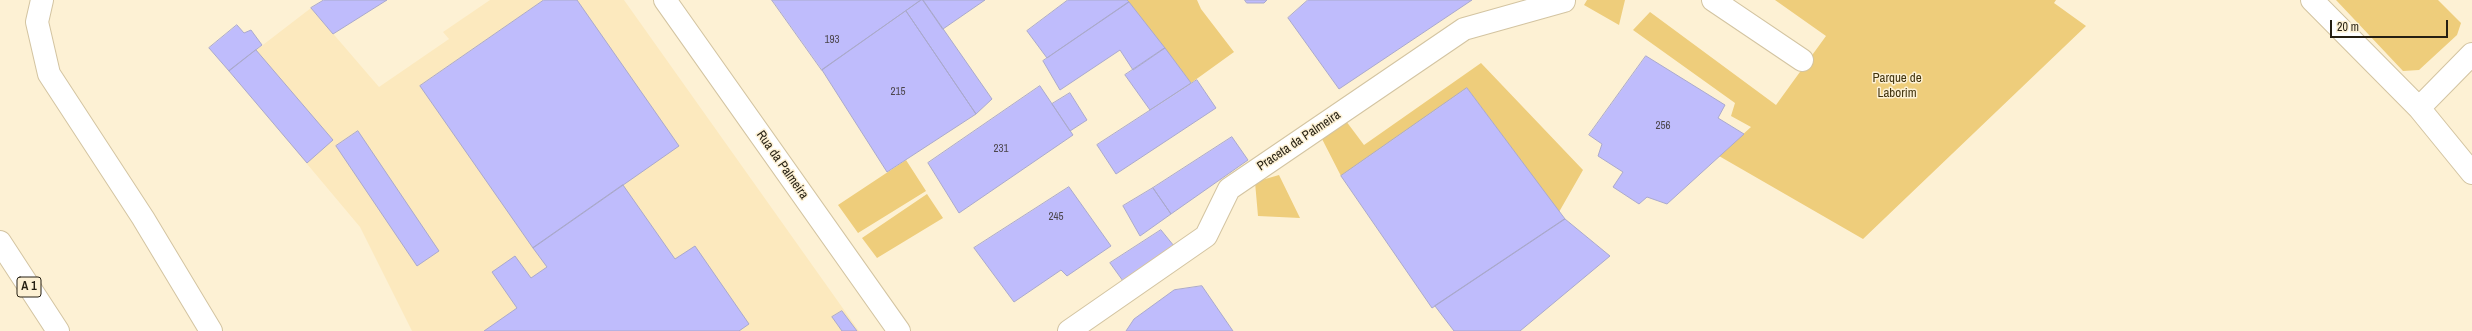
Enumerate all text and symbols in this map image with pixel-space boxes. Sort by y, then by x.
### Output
scale bar [2332,12,2450,38]
text: 20 m [2337,19,2359,35]
house number: 193 [824,33,840,47]
park label: Parque de Laborim [1872,71,1922,102]
house number: 215 [890,85,906,99]
street label: Praceta da Palmeira [1254,107,1344,175]
house number: 256 [1655,119,1671,133]
street label: Rua da Palmeira [753,128,811,202]
house number: 231 [993,142,1009,156]
house number: 245 [1048,210,1064,224]
road number: A 1 [17,277,41,297]

